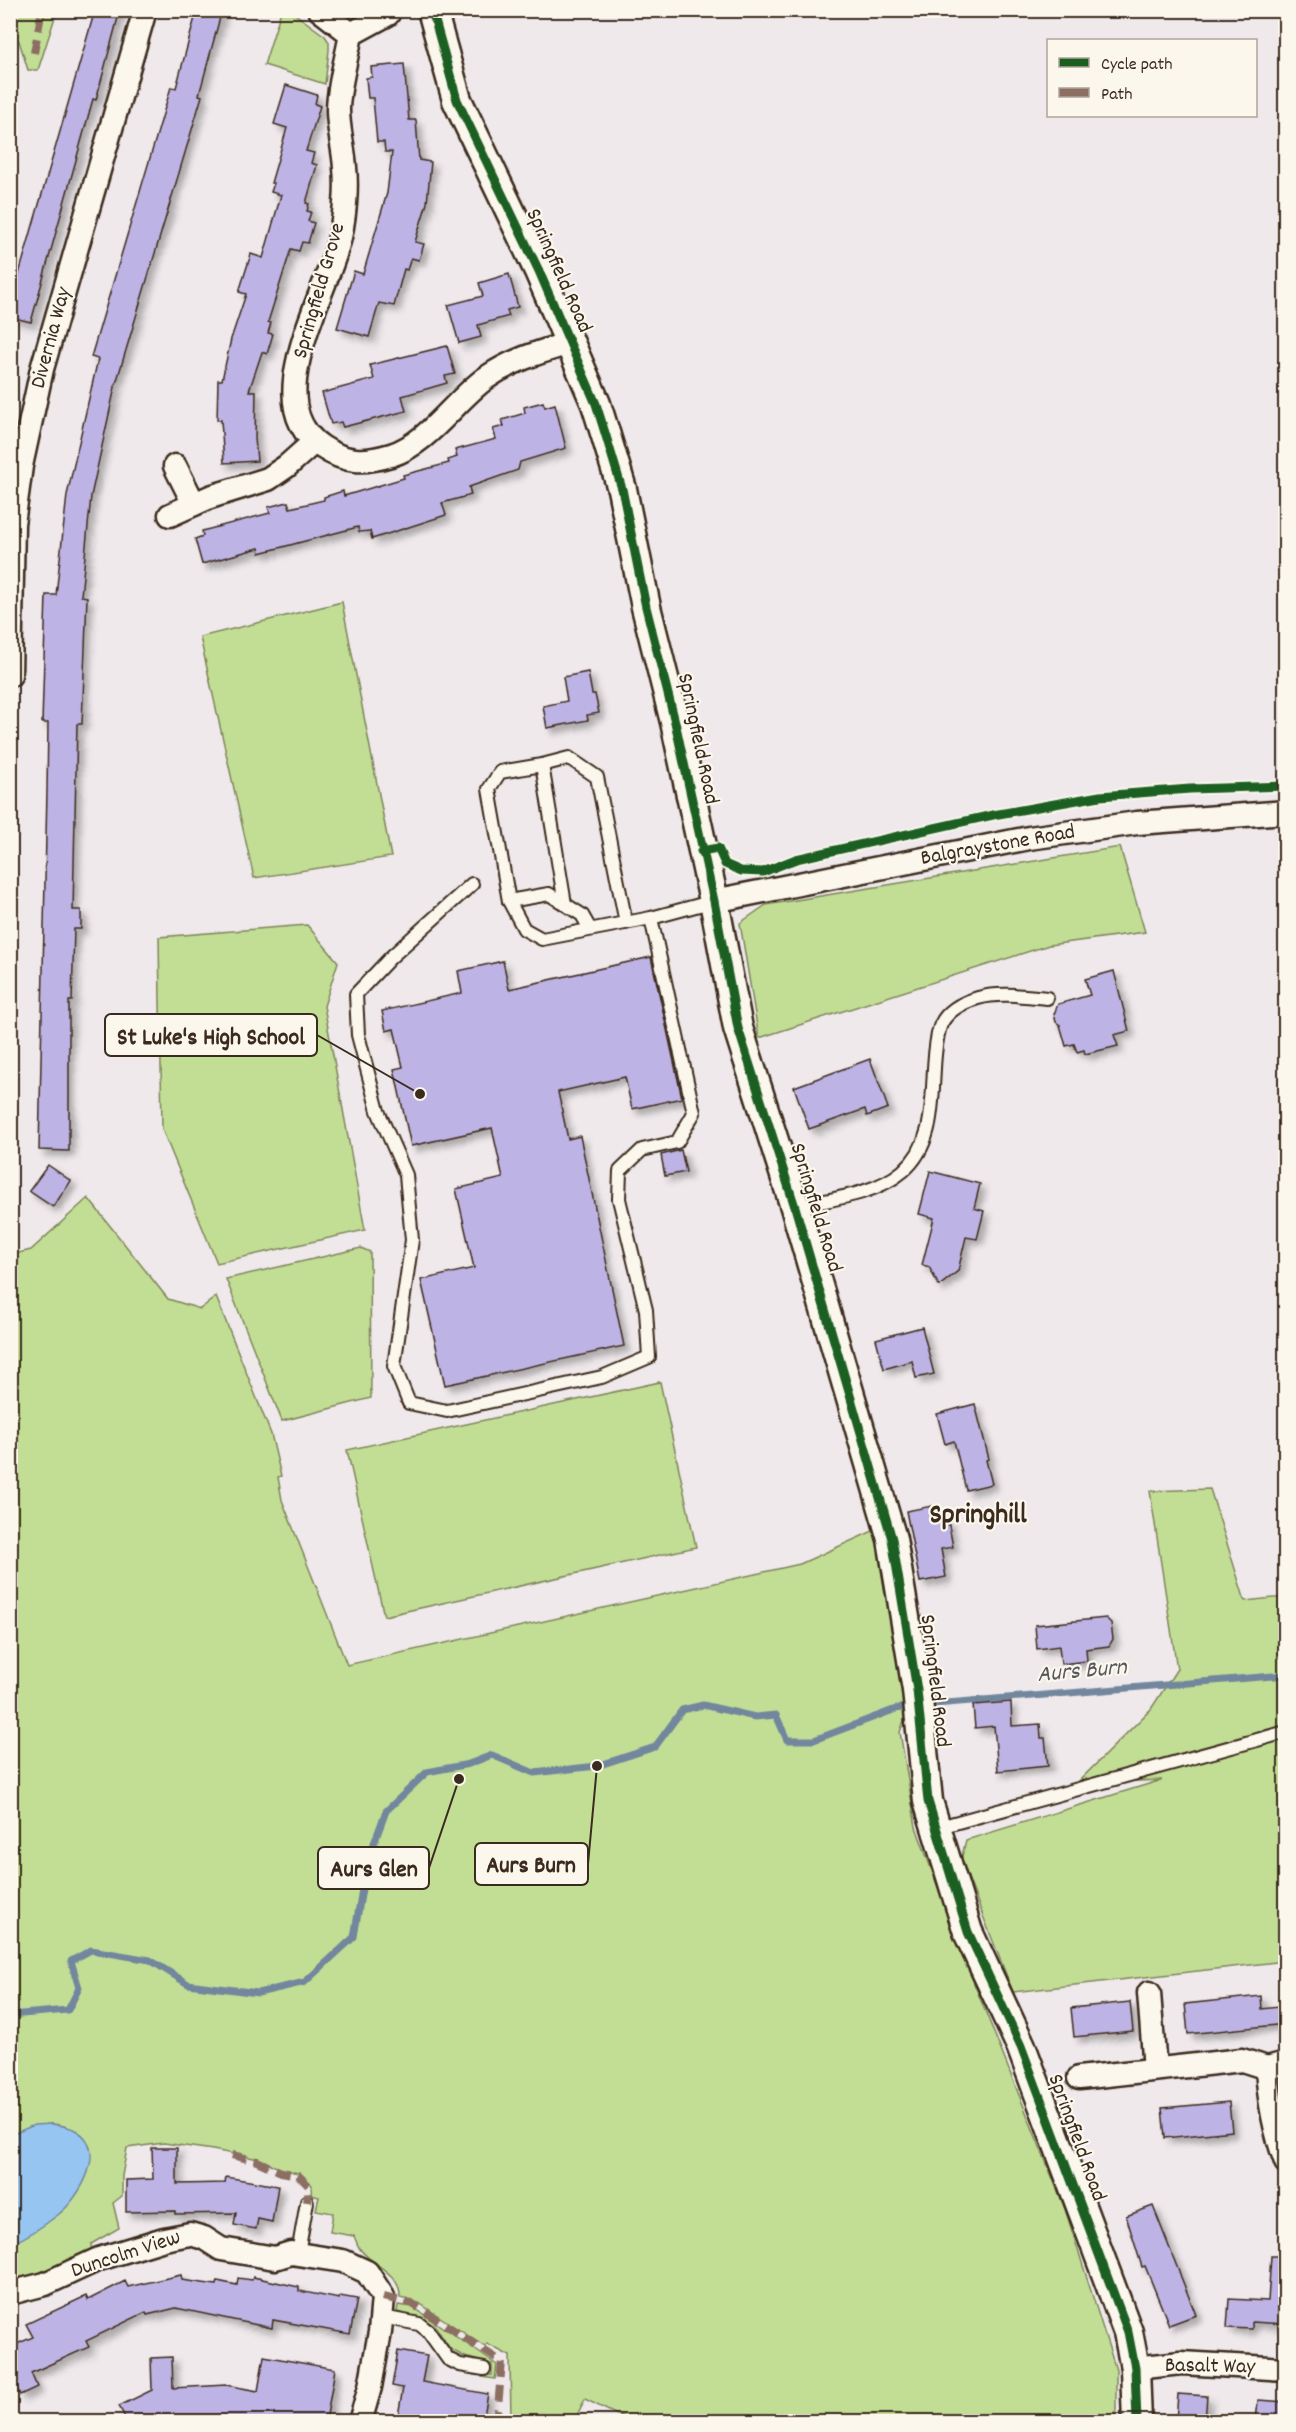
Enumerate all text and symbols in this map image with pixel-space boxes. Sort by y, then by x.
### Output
legend [1047,39,1257,117]
text: Cycle path [1101,53,1172,78]
text: Path [1101,83,1133,108]
street label: Springfield Road [517,204,599,338]
street label: Springfield Grove [286,219,354,363]
street label: Divernia Way [24,283,81,392]
street label: Springfield Road [668,671,726,807]
street label: Balgraystone Road [918,817,1078,875]
callout: St Luke's High School [105,1014,317,1056]
text: St Luke's High School [117,1022,305,1056]
street label: Springfield Road [781,1140,849,1276]
district label: Springhill [929,1497,1027,1537]
street label: Springfield Road [910,1613,958,1749]
water label: Aurs Burn [1036,1651,1129,1693]
callout: Aurs Burn [475,1843,588,1885]
callout: Aurs Glen [318,1847,429,1889]
text: Aurs Burn [486,1850,576,1884]
text: Aurs Glen [330,1854,418,1888]
street label: Springfield Road [1039,2070,1113,2206]
street label: Duncolm View [67,2223,185,2287]
street label: Basalt Way [1164,2351,1257,2383]

